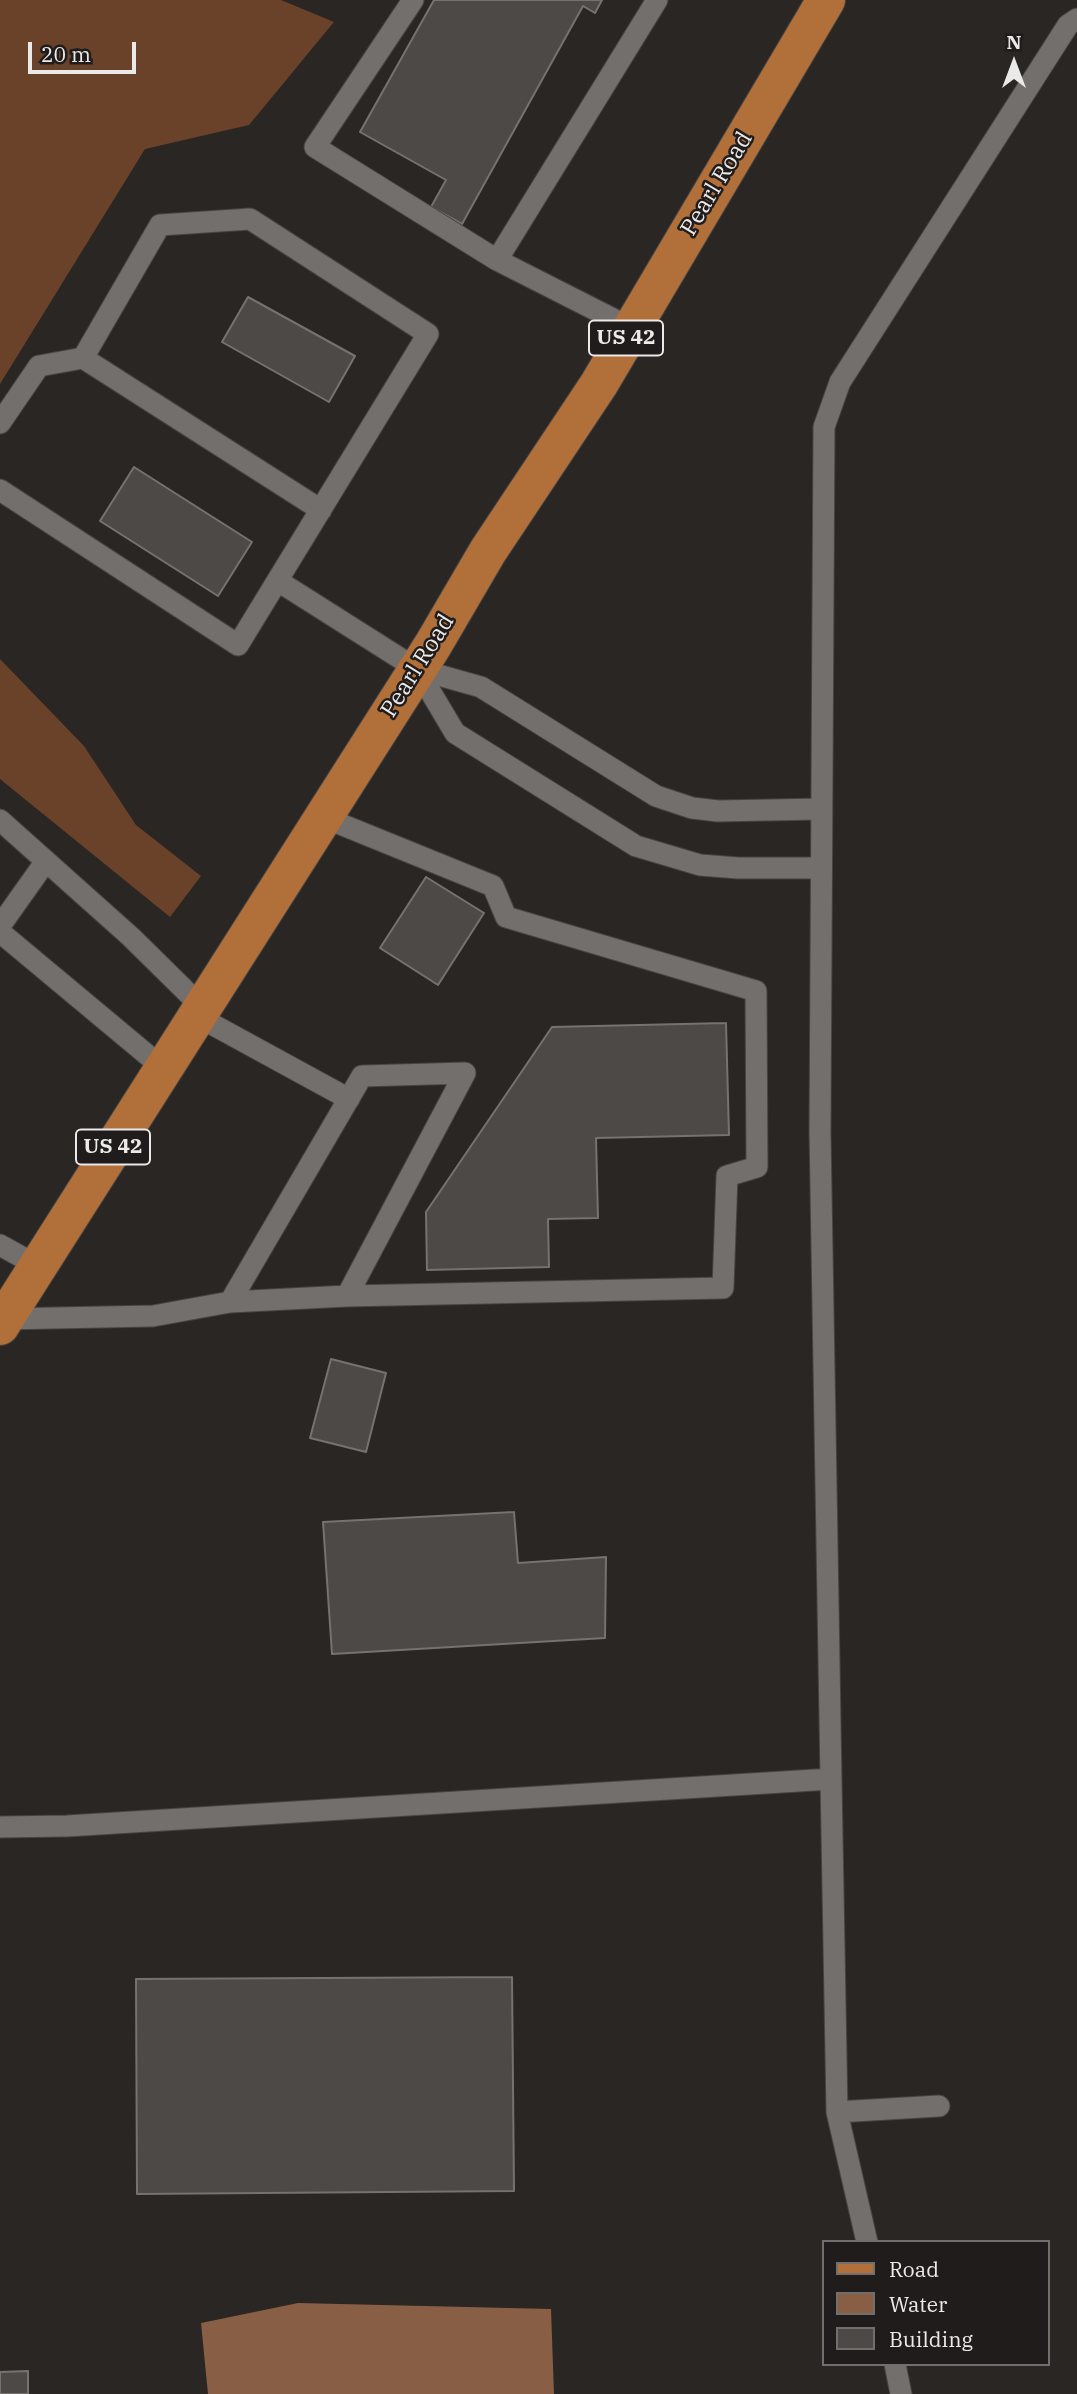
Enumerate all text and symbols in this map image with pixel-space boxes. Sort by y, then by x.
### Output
scale bar [32,28,140,72]
north arrow [979,28,1049,98]
text: N [1006,30,1022,54]
text: 20 m [41,40,91,68]
street label: Pearl Road [675,127,759,241]
road number: US 42 [589,320,663,356]
street label: Pearl Road [375,609,461,723]
road number: US 42 [76,1130,150,1164]
legend [822,2240,1049,2366]
text: Road [889,2255,939,2283]
text: Water [889,2290,947,2318]
text: Building [889,2325,973,2353]

